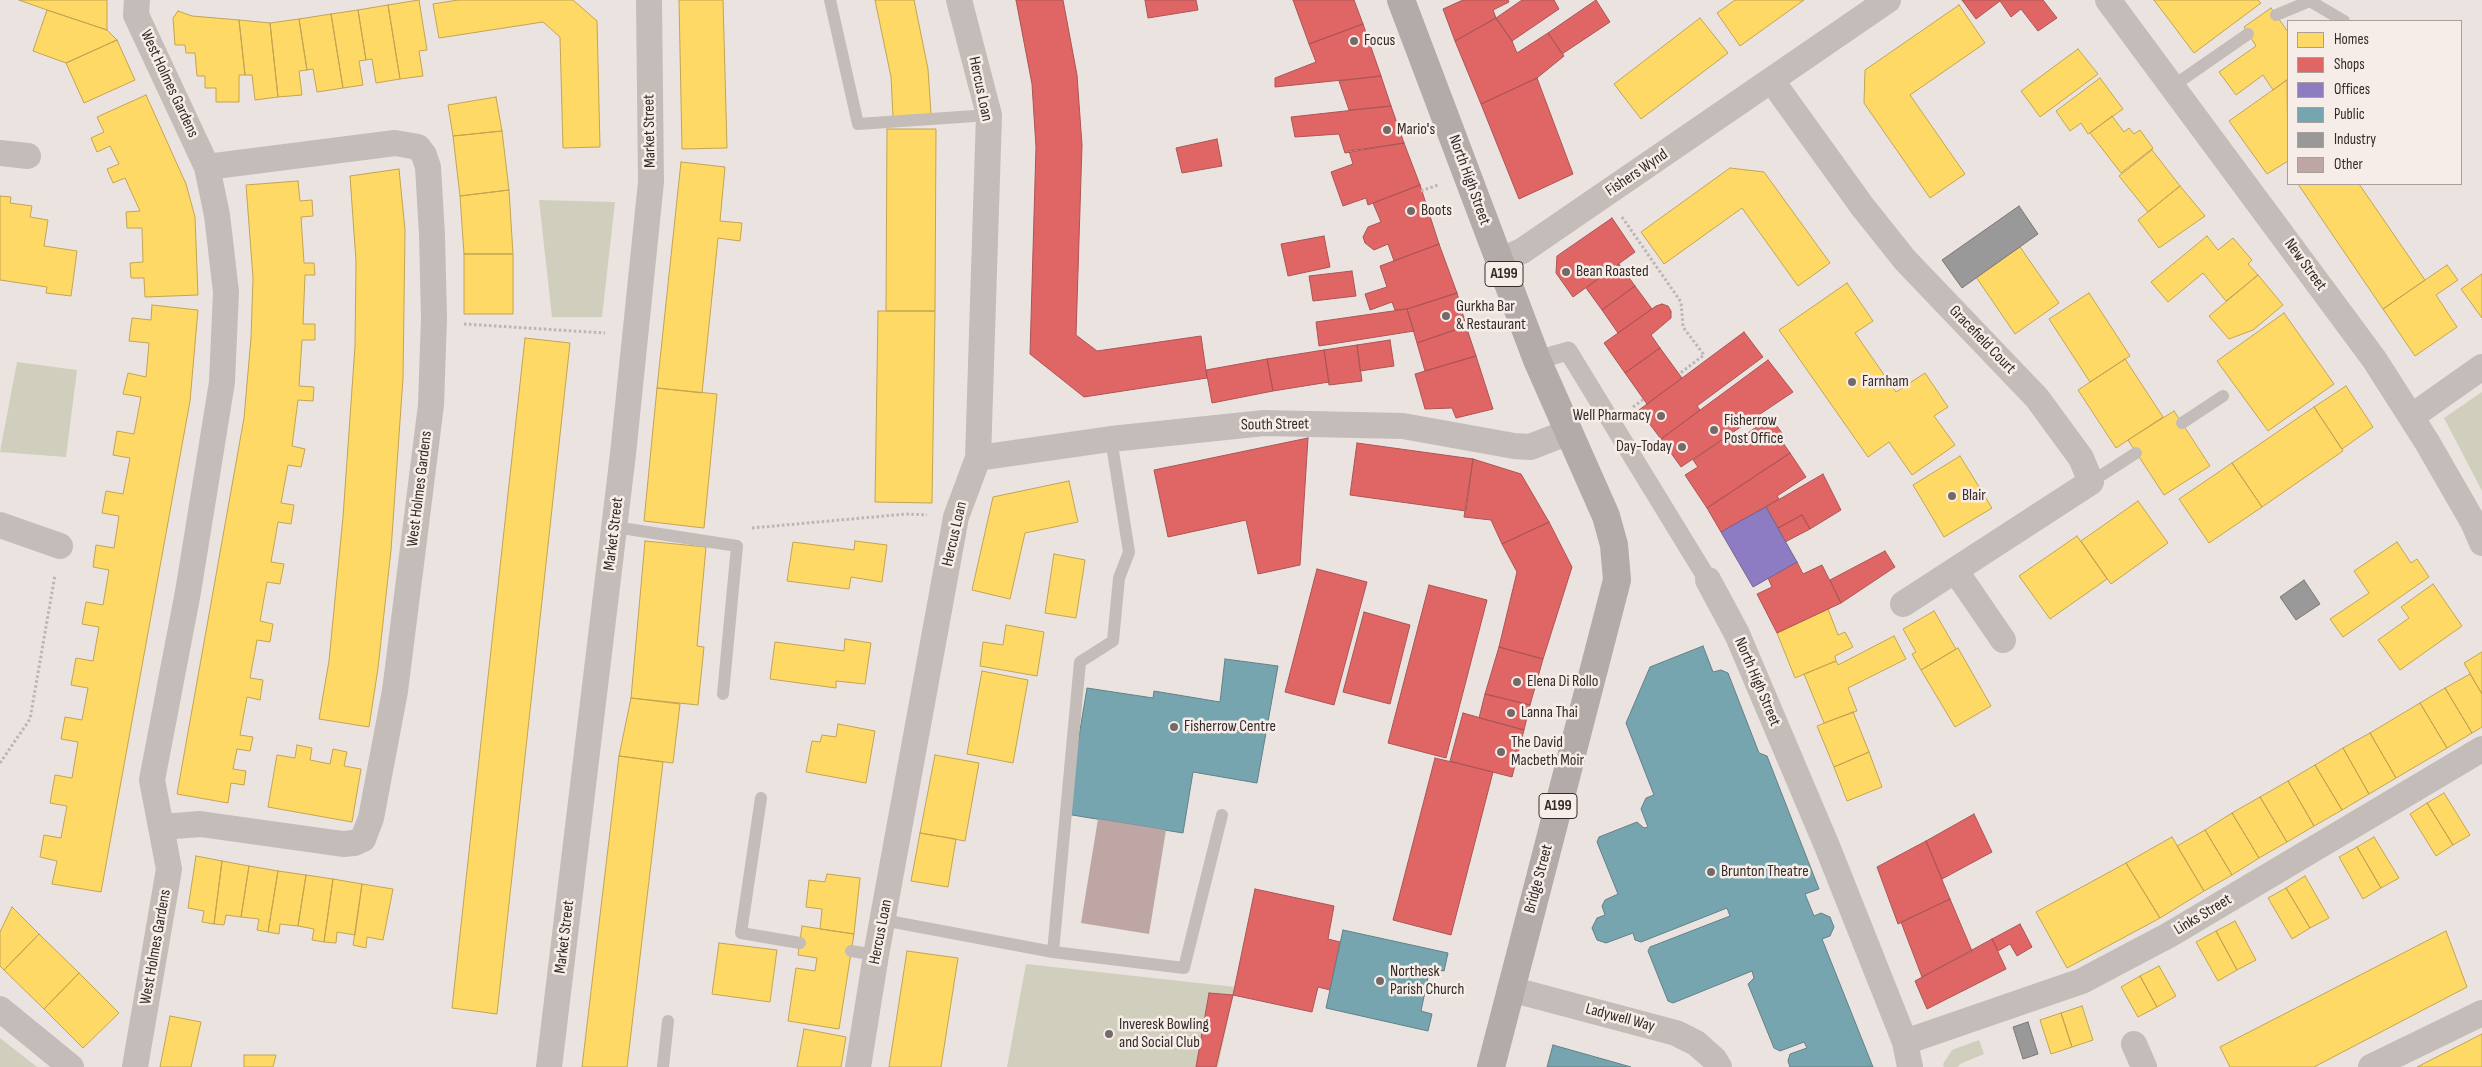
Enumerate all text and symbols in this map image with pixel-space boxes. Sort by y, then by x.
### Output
legend [2287,20,2462,185]
street label: West Holmes Gardens [136,27,202,141]
text: Homes [2334,30,2369,49]
place label: Focus [1364,31,1395,51]
marker: Focus [1348,35,1360,47]
street label: Hercus Loan [964,55,996,123]
text: Shops [2334,55,2365,74]
text: Offices [2334,80,2370,99]
street label: Market Street [640,94,660,168]
text: Public [2334,105,2365,124]
place label: Mario's [1397,120,1435,140]
marker: Mario's [1381,124,1393,136]
text: Industry [2334,130,2376,149]
street label: North High Street [1444,132,1494,228]
street label: Fishers Wynd [1602,145,1672,201]
text: Other [2334,155,2363,174]
place label: Boots [1421,201,1452,221]
marker: Boots [1405,205,1417,217]
street label: New Street [2280,235,2330,295]
road number: A199 [1485,262,1523,286]
place label: Bean Roasted [1576,262,1649,282]
marker: Bean Roasted [1560,266,1572,278]
place label: Gurkha Bar & Restaurant [1456,297,1526,335]
street label: Gracefield Court [1945,302,2019,378]
marker: Gurkha Bar & Restaurant [1440,310,1452,322]
place label: Farnham [1862,372,1909,392]
marker: Farnham [1846,376,1858,388]
place label: Well Pharmacy [1573,406,1651,426]
marker: Well Pharmacy [1655,410,1667,422]
place label: Fisherrow Post Office [1724,411,1783,449]
street label: South Street [1241,415,1309,435]
marker: Fisherrow Post Office [1708,424,1720,436]
street label: West Holmes Gardens [403,430,437,548]
place label: Day-Today [1616,437,1672,457]
marker: Day-Today [1676,441,1688,453]
place label: Blair [1962,486,1986,506]
marker: Blair [1946,490,1958,502]
street label: Market Street [600,496,628,572]
street label: Hercus Loan [938,500,972,568]
street label: North High Street [1730,635,1784,729]
place label: Elena Di Rollo [1527,672,1598,692]
marker: Elena Di Rollo [1511,676,1523,688]
place label: Lanna Thai [1521,703,1578,723]
marker: Lanna Thai [1505,707,1517,719]
place label: Fisherrow Centre [1184,717,1276,737]
marker: Fisherrow Centre [1168,721,1180,733]
place label: The David Macbeth Moir [1511,733,1584,771]
marker: The David Macbeth Moir [1495,746,1507,758]
road number: A199 [1539,794,1577,818]
street label: Bridge Street [1521,843,1557,915]
place label: Brunton Theatre [1721,862,1809,882]
marker: Brunton Theatre [1705,866,1717,878]
street label: West Holmes Gardens [136,888,176,1006]
street label: Links Street [2171,890,2235,940]
street label: Hercus Loan [865,898,897,966]
street label: Market Street [551,899,579,975]
place label: Northesk Parish Church [1390,962,1464,1000]
marker: Northesk Parish Church [1374,975,1386,987]
street label: Ladywell Way [1583,1000,1657,1036]
place label: Inveresk Bowling and Social Club [1119,1015,1209,1053]
marker: Inveresk Bowling and Social Club [1103,1028,1115,1040]

